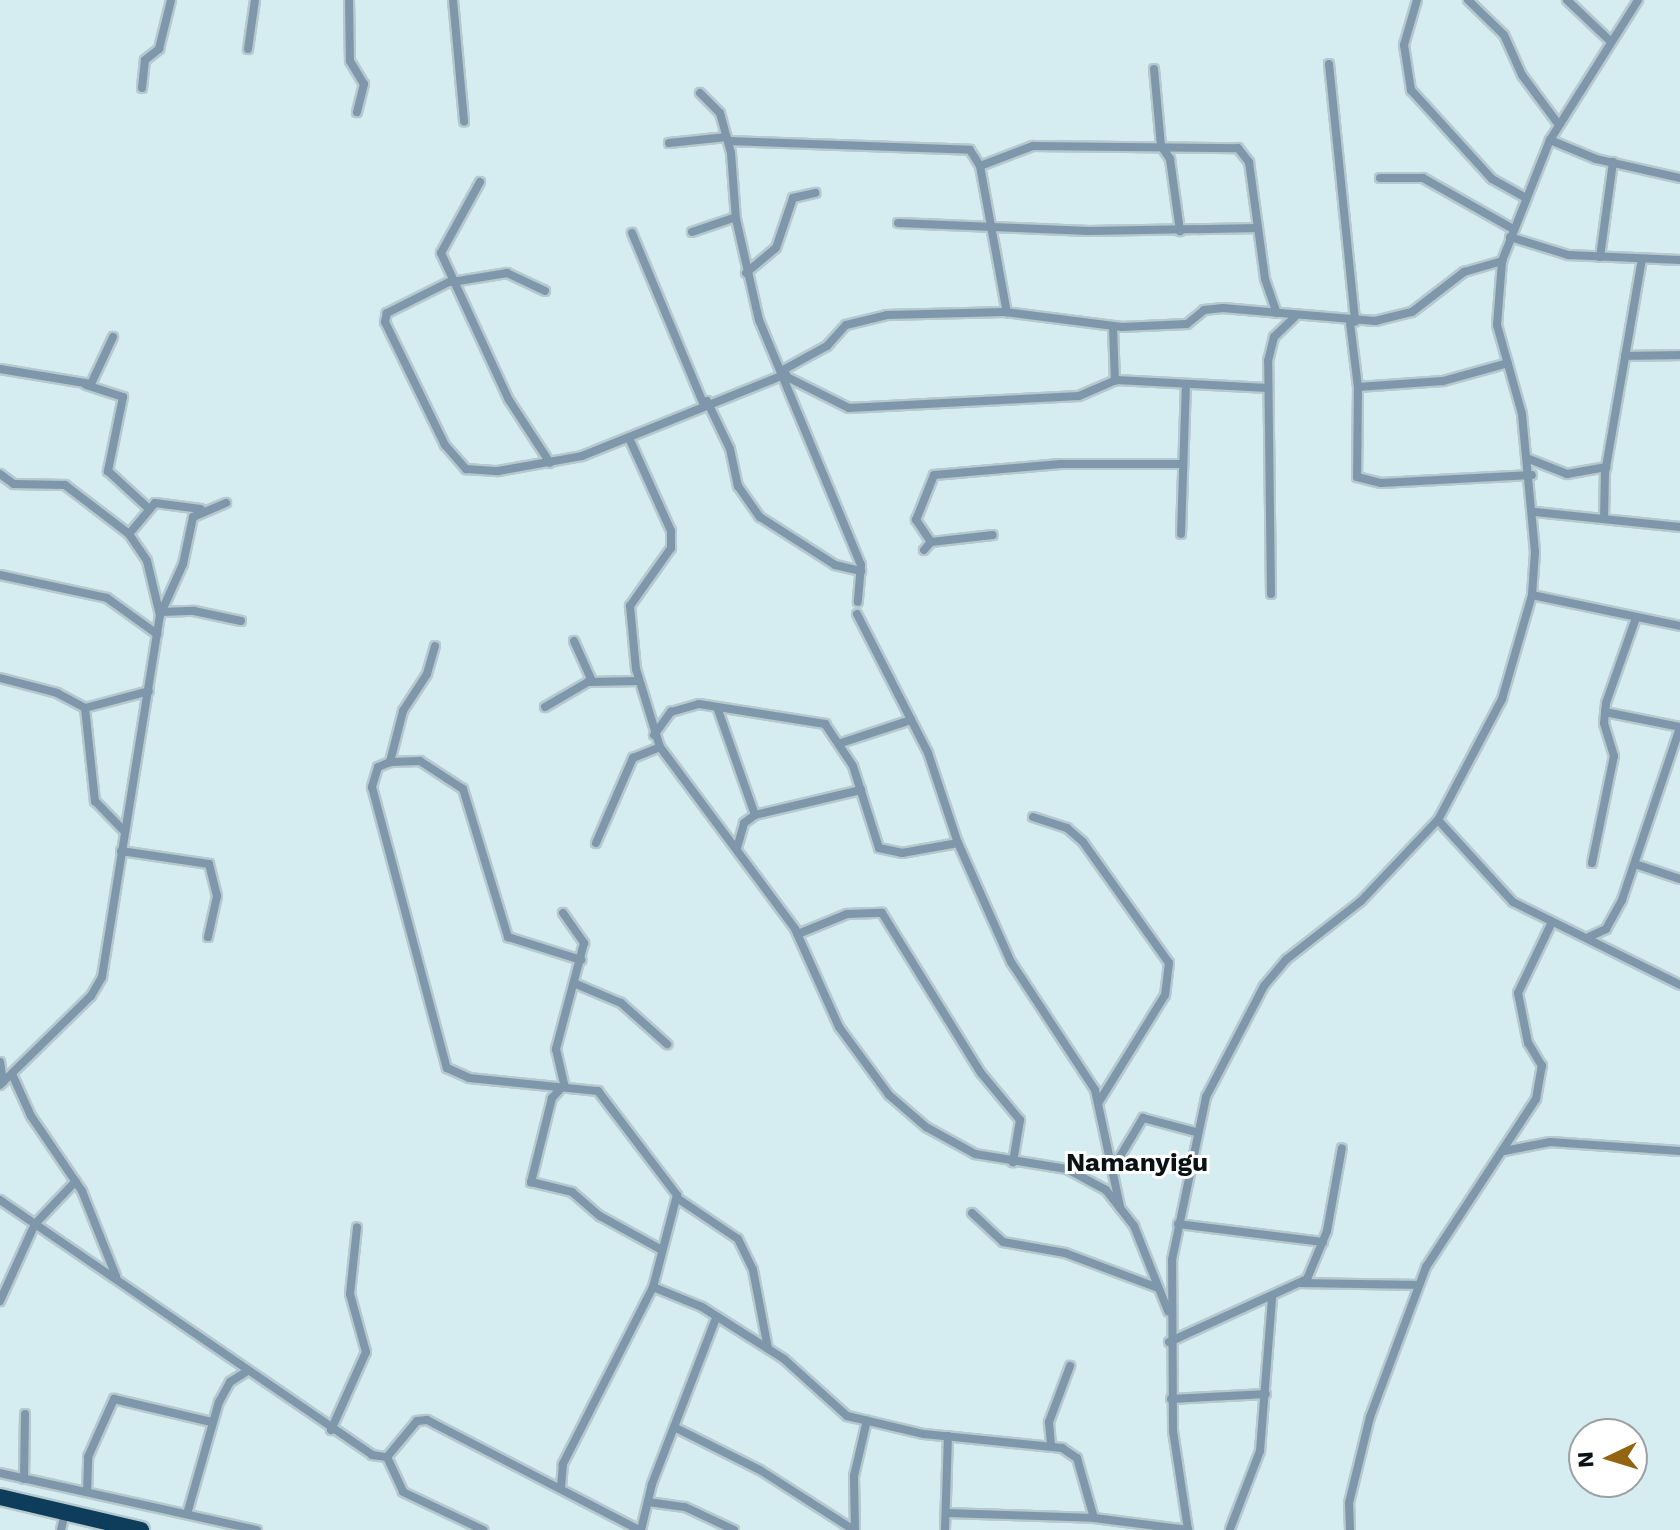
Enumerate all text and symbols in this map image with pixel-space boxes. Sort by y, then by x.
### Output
district label: Namanyigu [1066,1147,1208,1179]
north arrow [1568,1418,1648,1498]
text: N [1573,1451,1599,1469]

